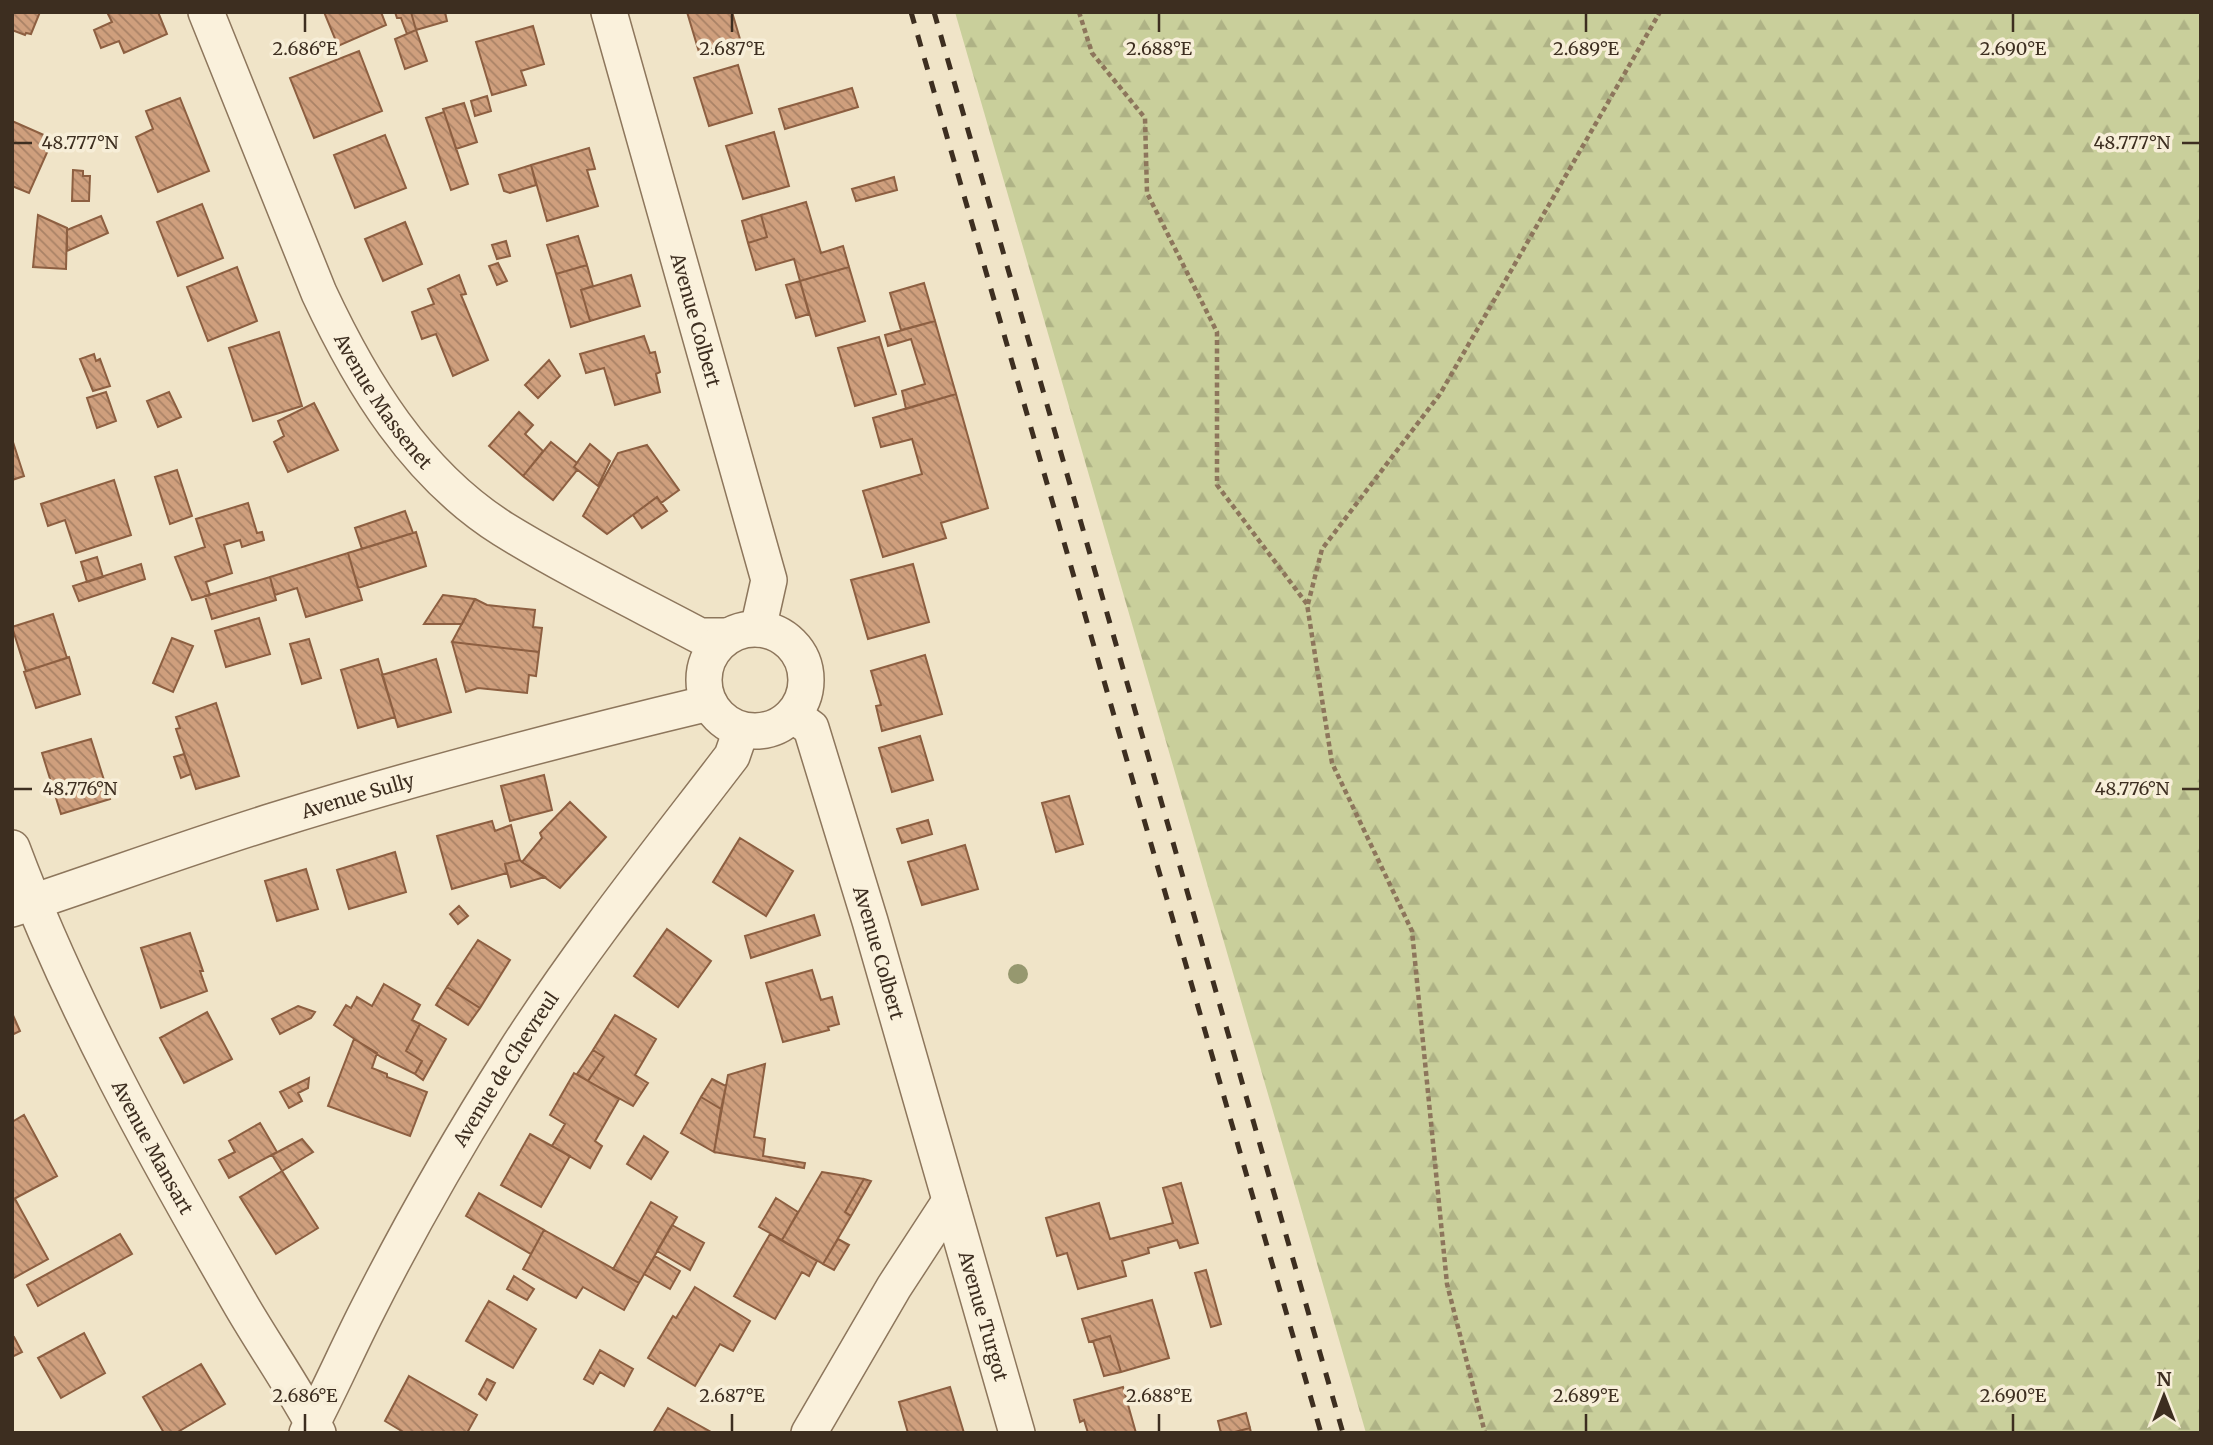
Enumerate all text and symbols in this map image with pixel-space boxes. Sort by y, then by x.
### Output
text: 2.686°E [273,37,338,60]
text: 2.687°E [699,37,765,60]
text: 2.688°E [1126,37,1192,60]
text: 2.689°E [1553,37,1620,60]
text: 2.690°E [1980,37,2047,60]
text: 48.777°N [42,131,119,154]
text: 48.777°N [2094,131,2171,154]
street label: Avenue Colbert [665,249,726,390]
street label: Avenue Massenet [328,328,438,475]
street label: Avenue Sully [297,768,417,824]
text: 48.776°N [42,777,118,800]
text: 48.776°N [2094,777,2170,800]
street label: Avenue Colbert [848,882,910,1023]
street label: Avenue de Chevreul [447,987,564,1152]
street label: Avenue Mansart [106,1075,199,1219]
street label: Avenue Turgot [953,1247,1014,1384]
north arrow [2129,1361,2199,1431]
text: N [2156,1367,2172,1391]
text: 2.686°E [273,1384,338,1407]
text: 2.687°E [699,1384,765,1407]
text: 2.688°E [1126,1384,1192,1407]
text: 2.689°E [1553,1384,1620,1407]
text: 2.690°E [1980,1384,2047,1407]

